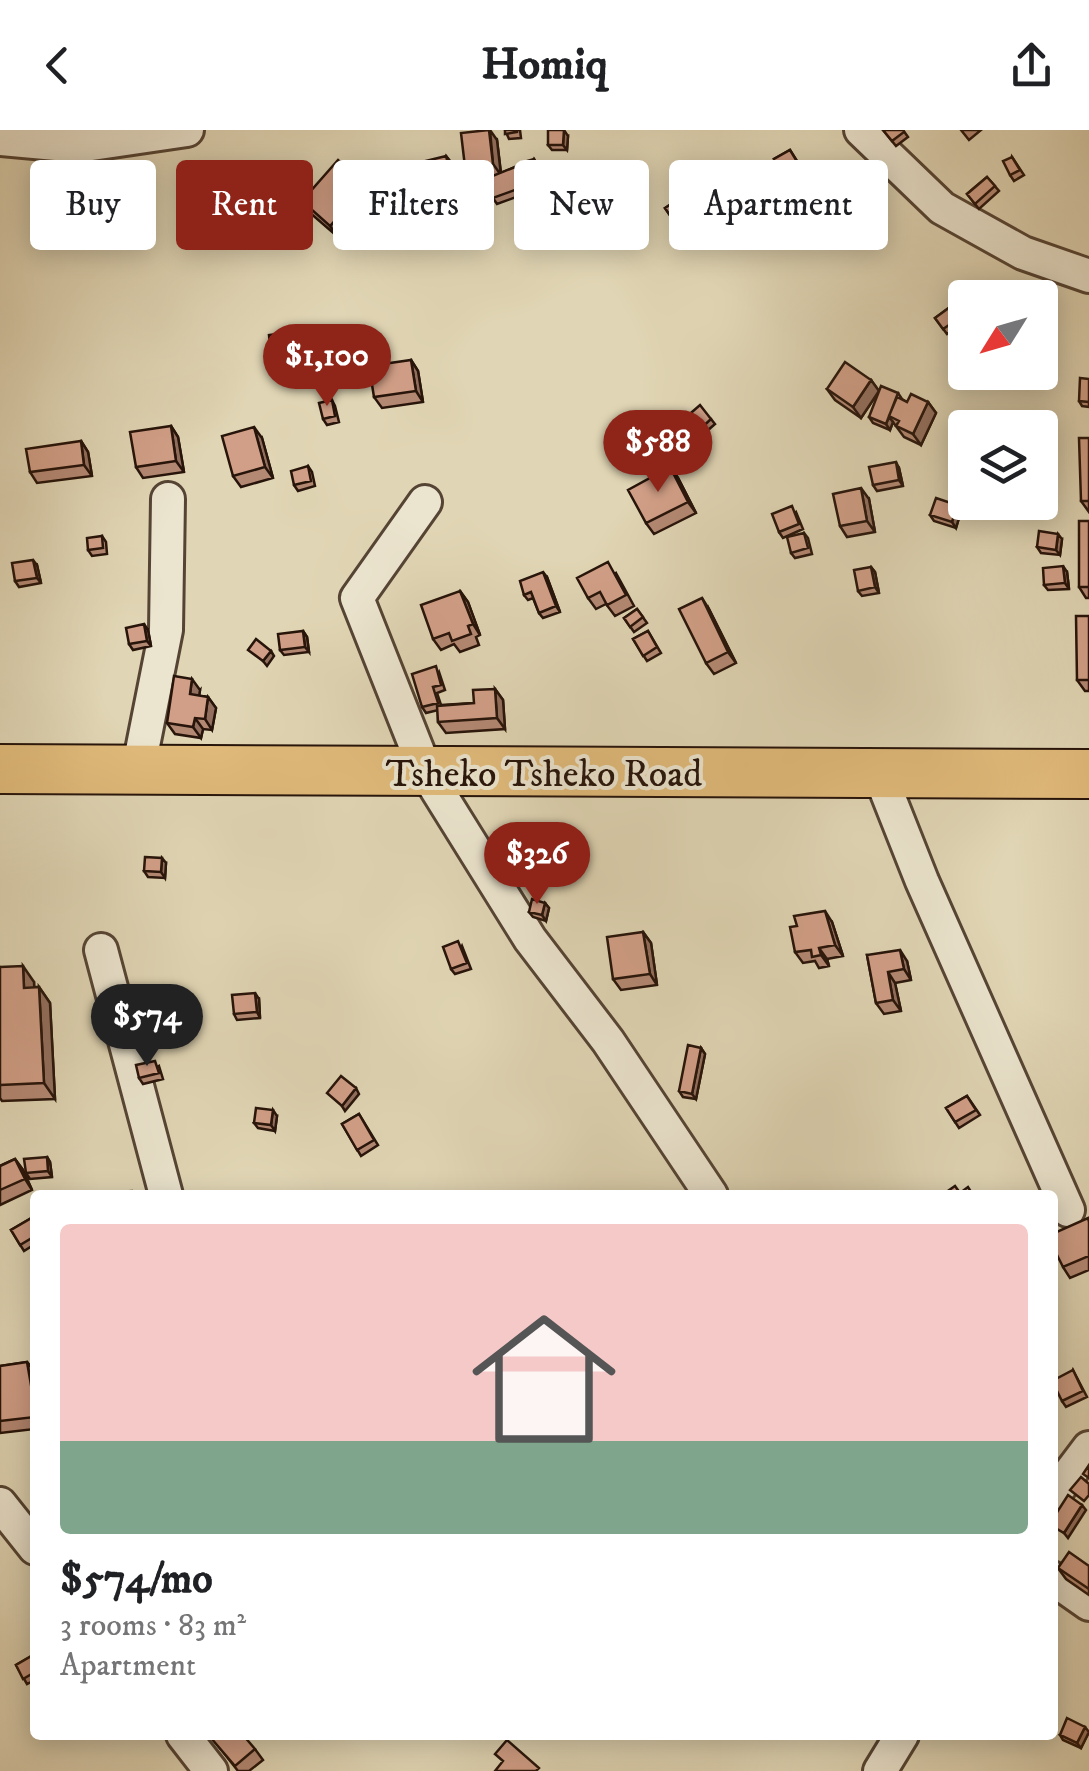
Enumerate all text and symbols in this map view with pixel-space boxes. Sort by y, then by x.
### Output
text: Homiq [481,37,608,93]
icon: back [30,38,85,93]
icon: share [1004,38,1059,93]
chip: Buy [30,160,156,250]
chip: Rent [176,160,313,250]
chip: Filters [333,160,494,250]
chip: New [514,160,649,250]
chip: Apartment [669,160,888,250]
north arrow [948,280,1058,390]
map controls [948,280,1058,520]
pin: $1,100 [246,324,408,409]
text: $1,100 [285,336,369,376]
pin: $588 [599,410,717,495]
button: layers [948,410,1058,520]
text: $588 [625,422,691,462]
street label: Tsheko Tsheko Road [386,751,702,799]
pin: $326 [478,822,596,907]
text: $326 [506,834,568,874]
pin: $574 [88,984,206,1069]
text: $574 [113,996,181,1036]
icon: home [454,1289,634,1469]
text: $574/mo [60,1554,213,1606]
text: 3 rooms · 83 m² [60,1606,246,1646]
text: Apartment [60,1646,196,1686]

